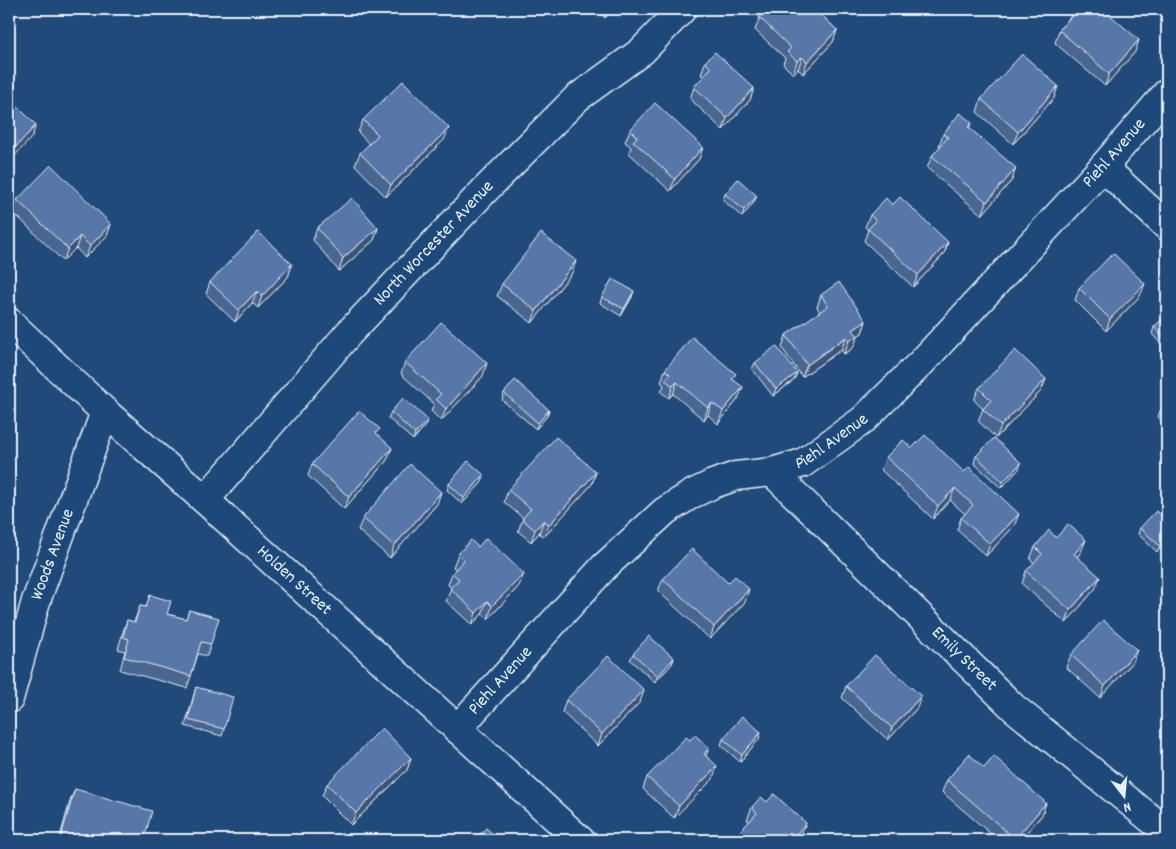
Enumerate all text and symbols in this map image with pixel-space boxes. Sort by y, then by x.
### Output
street label: Piehl Avenue [1077,113,1152,194]
street label: North Worcester Avenue [368,175,500,312]
street label: Piehl Avenue [793,408,875,477]
street label: Woods Avenue [25,505,81,604]
street label: Holden Street [251,540,338,622]
street label: Emily Street [925,621,1003,697]
street label: Piehl Avenue [463,641,539,721]
north arrow [1098,772,1148,822]
text: N [1121,796,1133,817]

